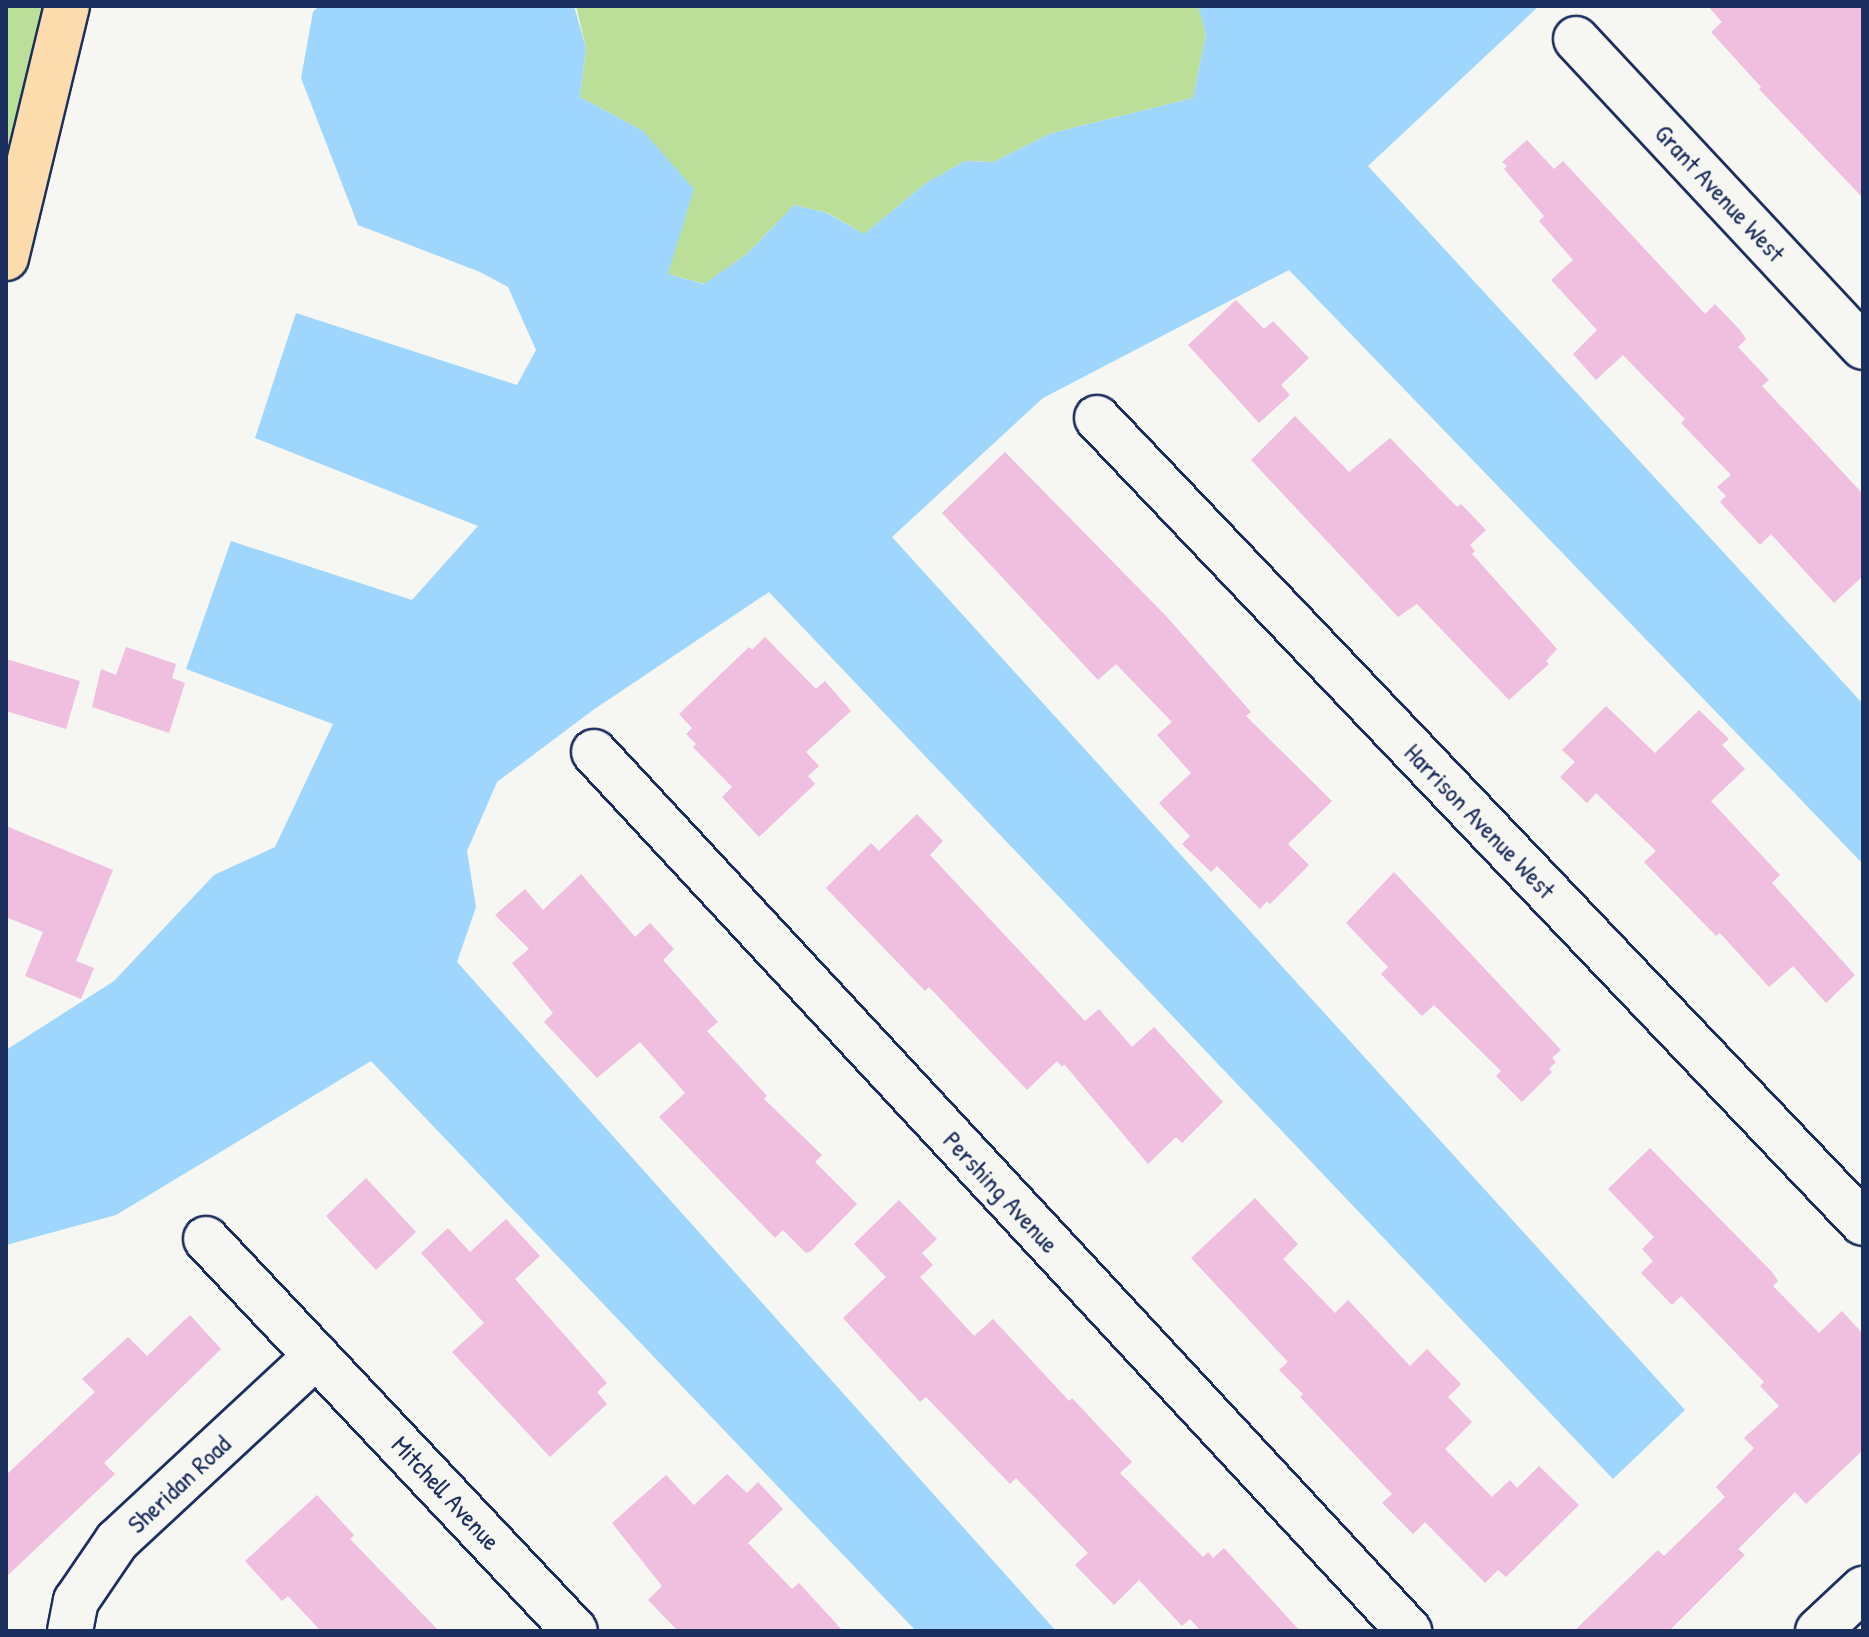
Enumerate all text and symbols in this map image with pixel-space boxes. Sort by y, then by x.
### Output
street label: Grant Avenue West [1648,118,1792,268]
street label: Harrison Avenue West [1398,737,1562,905]
street label: Pershing Avenue [937,1125,1065,1259]
street label: Sheridan Road [121,1428,237,1540]
street label: Mitchell Avenue [385,1429,507,1557]

